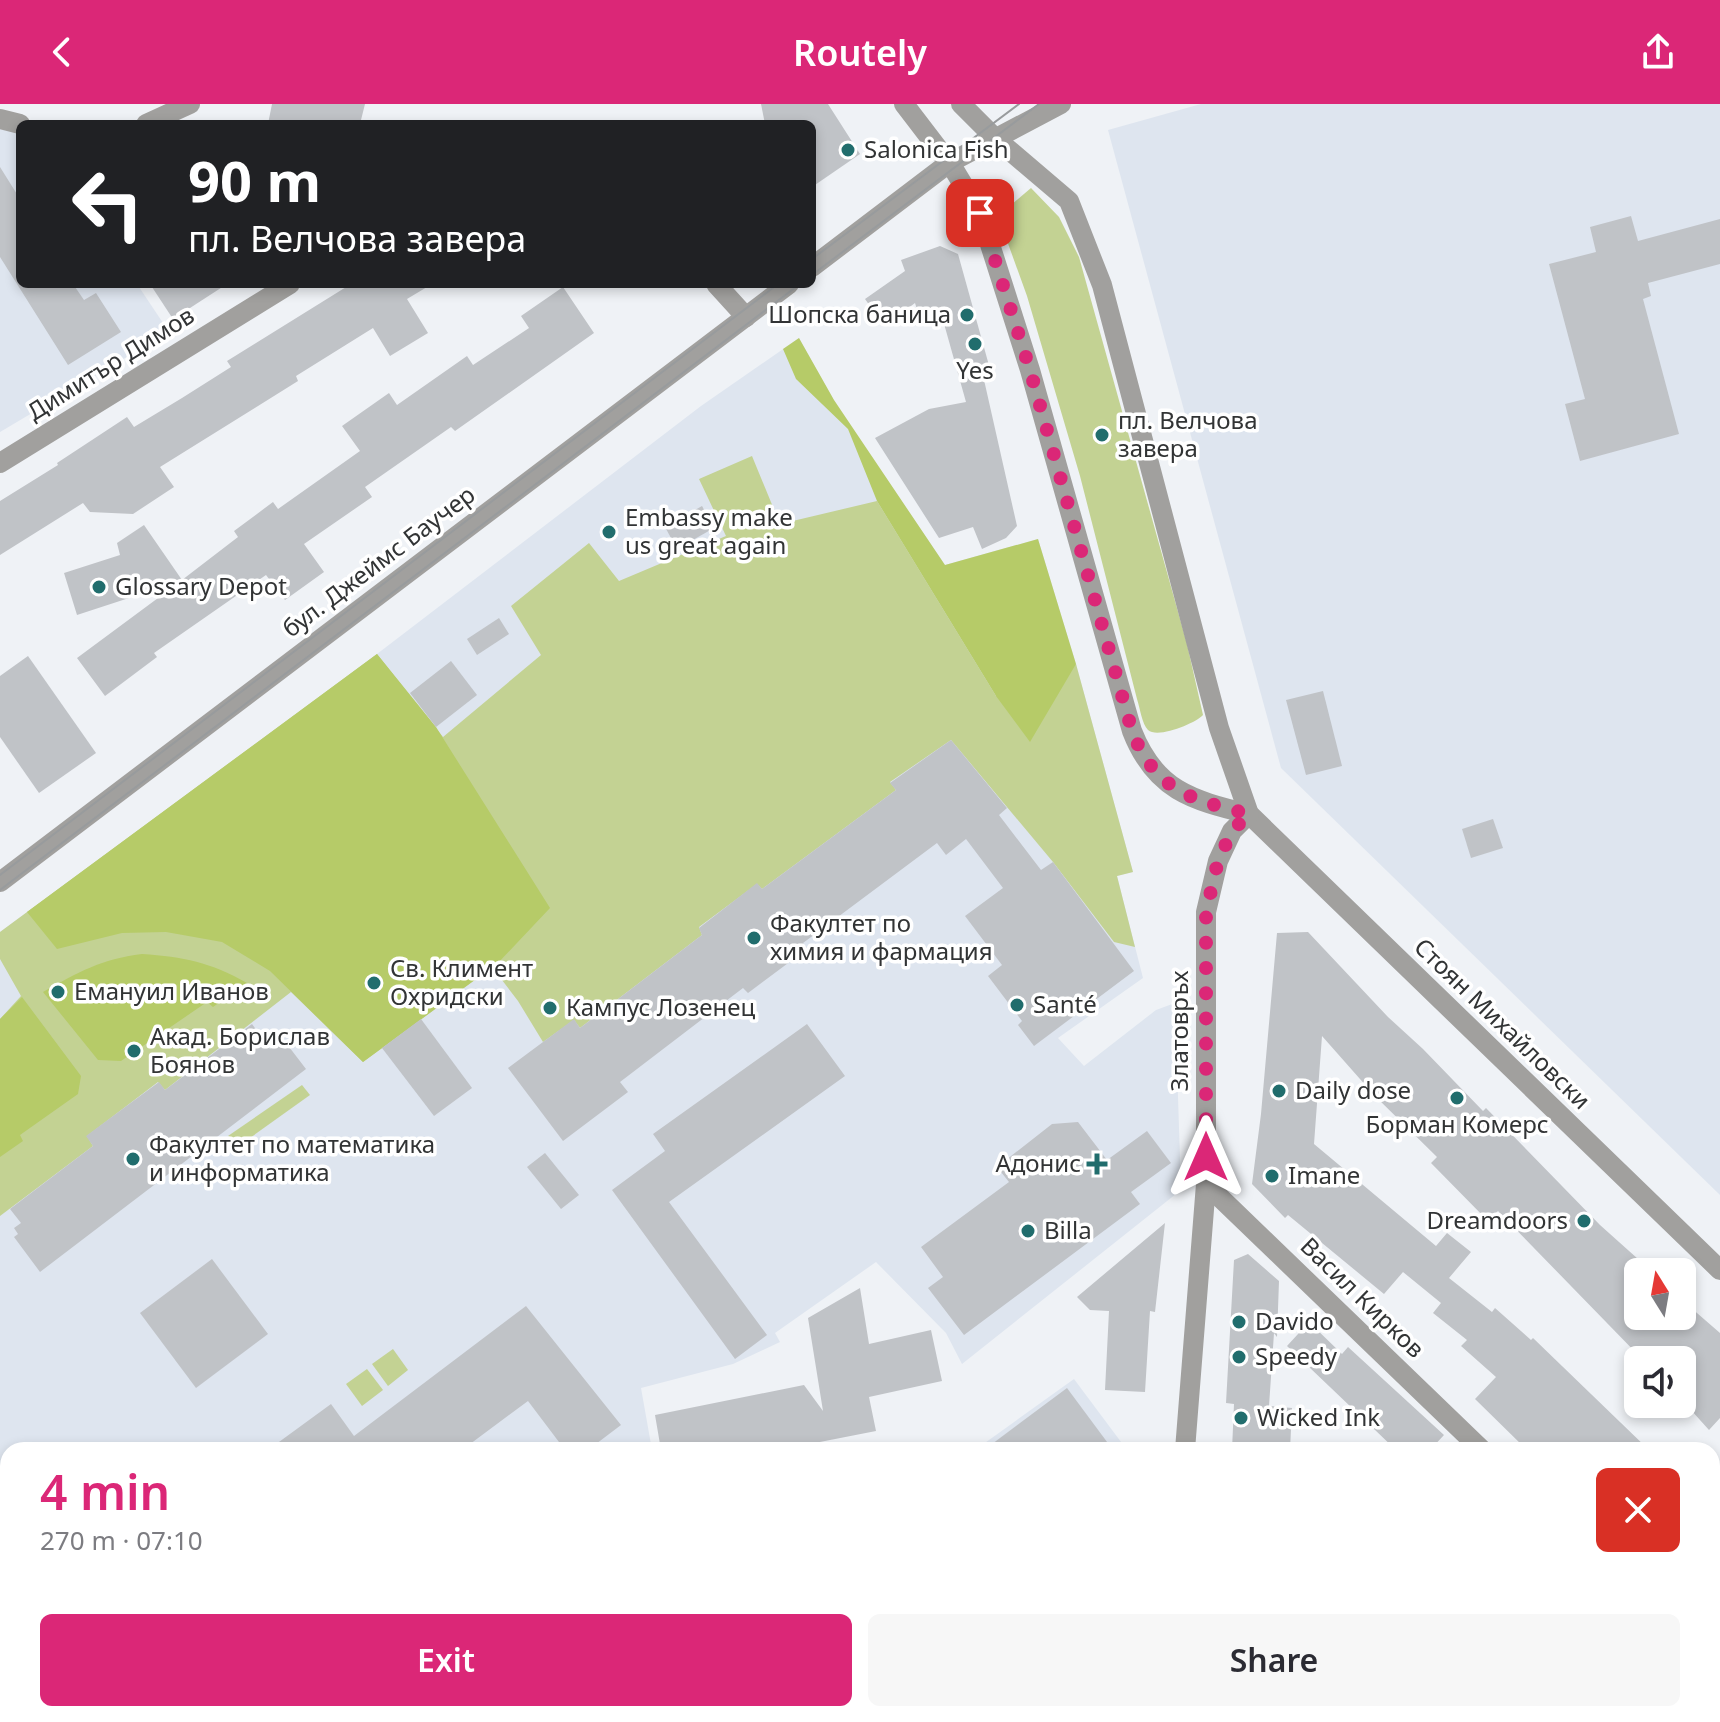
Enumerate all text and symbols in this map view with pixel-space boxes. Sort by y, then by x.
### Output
text: Routely [793,28,927,77]
icon: back [40,30,84,74]
icon: share [1636,30,1680,74]
place label: Salonica Fish [864,132,1009,165]
marker: Salonica Fish [839,141,857,159]
text: 90 m [188,142,321,218]
icon: left [56,152,160,256]
pin [946,179,1014,247]
icon: arrive [958,191,1002,235]
text: пл. Велчова завера [188,214,526,263]
place label: Шопска баница [768,297,951,330]
street label: Димитър Димов [20,298,200,427]
marker: Шопска баница [958,306,976,324]
marker: Yes [966,335,984,353]
place label: Yes [956,353,994,386]
place label: пл. Велчова завера [1118,403,1258,464]
marker: пл. Велчова завера [1093,426,1111,444]
street label: бул. Джеймс Баучер [275,477,481,644]
place label: Embassy make us great again [625,500,793,561]
marker: Embassy make us great again [600,523,618,541]
place label: Glossary Depot [115,569,287,602]
marker: Glossary Depot [90,578,108,596]
place label: Факултет по химия и фармация [770,906,993,967]
marker: Факултет по химия и фармация [745,929,763,947]
street label: Стоян Михайловски [1408,930,1598,1116]
place label: Св. Климент Охридски [390,951,533,1012]
street label: Златовръх [1162,970,1195,1091]
place label: Емануил Иванов [74,974,269,1007]
marker: Св. Климент Охридски [365,974,383,992]
marker: Емануил Иванов [49,983,67,1001]
place label: Santé [1033,987,1097,1020]
place label: Кампус Лозенец [566,990,756,1023]
marker: Santé [1008,996,1026,1014]
marker: Кампус Лозенец [541,999,559,1017]
place label: Акад. Борислав Боянов [150,1019,330,1080]
marker: Акад. Борислав Боянов [125,1042,143,1060]
place label: Daily dose [1295,1073,1411,1106]
marker: Daily dose [1270,1082,1288,1100]
marker: Борман Комерс [1448,1089,1466,1107]
place label: Борман Комерс [1365,1107,1549,1140]
position arrow [1164,1115,1248,1199]
place label: Факултет по математика и информатика [149,1127,435,1188]
place label: Адонис [995,1146,1081,1179]
marker: Факултет по математика и информатика [124,1150,142,1168]
marker: Адонис [1088,1155,1106,1173]
place label: Imane [1288,1158,1360,1191]
marker: Imane [1263,1167,1281,1185]
place label: Dreamdoors [1426,1203,1568,1236]
marker: Dreamdoors [1575,1212,1593,1230]
place label: Billa [1044,1213,1092,1246]
marker: Billa [1019,1222,1037,1240]
street label: Васил Кирков [1294,1229,1432,1365]
north arrow [1624,1258,1696,1330]
map controls [1624,1258,1696,1418]
place label: Davido [1255,1304,1334,1337]
marker: Davido [1230,1313,1248,1331]
place label: Speedy [1255,1339,1338,1372]
button: sound [1624,1346,1696,1418]
marker: Speedy [1230,1348,1248,1366]
place label: Wicked Ink [1257,1400,1380,1433]
marker: Wicked Ink [1232,1409,1250,1427]
text: 4 min [40,1459,170,1524]
button: close [1596,1468,1680,1552]
text: 270 m · 07:10 [40,1522,203,1558]
button: Exit [40,1614,852,1706]
button: Share [868,1614,1680,1706]

